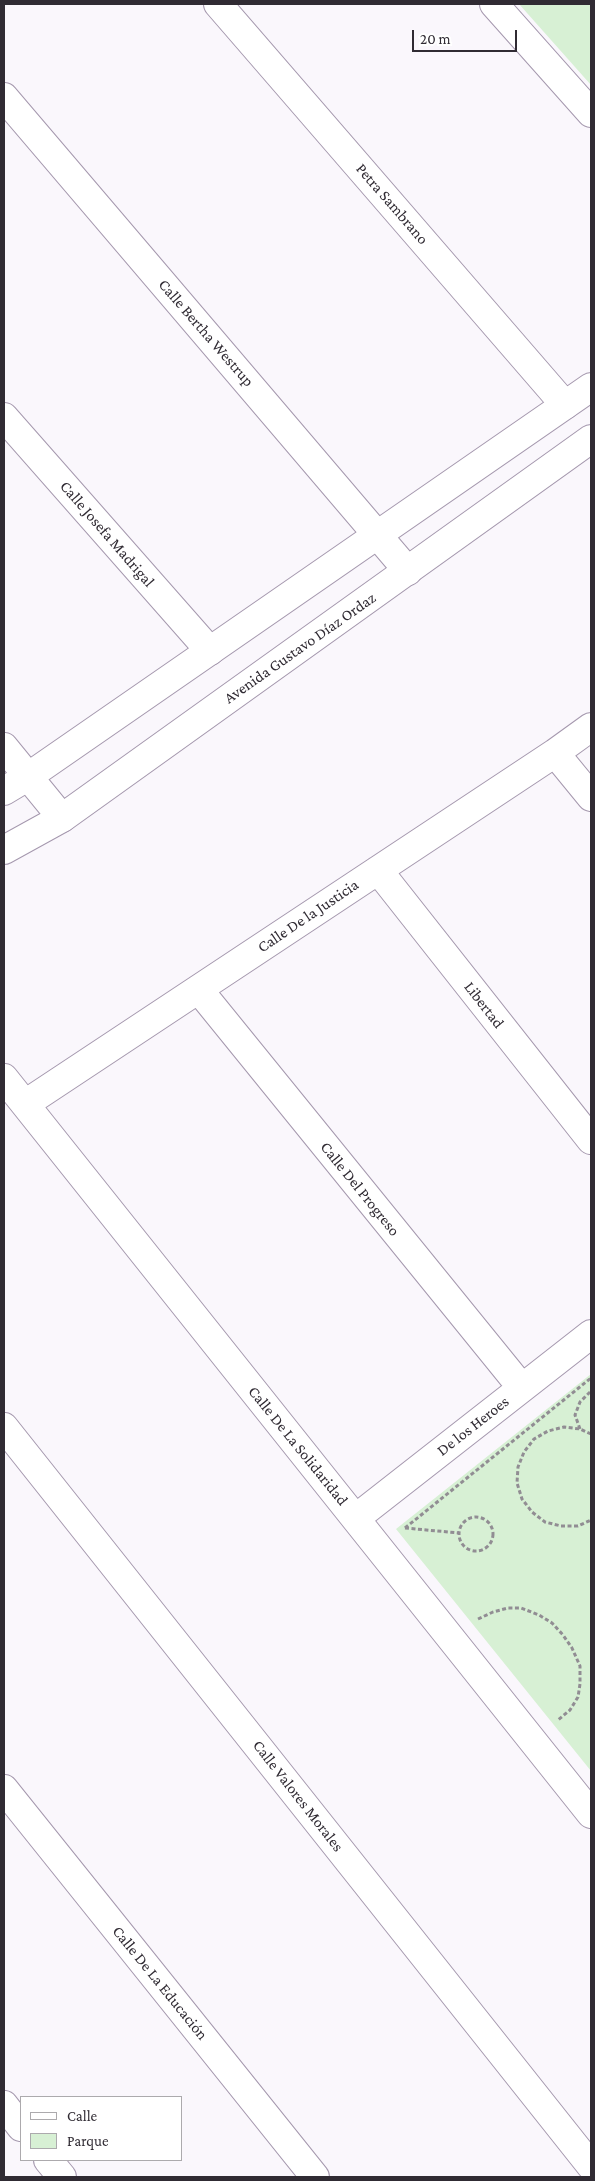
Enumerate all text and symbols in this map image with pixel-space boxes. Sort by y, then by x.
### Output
scale bar [415,20,520,52]
text: 20 m [420,31,451,47]
street label: Petra Sambrano [352,160,432,248]
street label: Calle Bertha Westrup [154,275,258,391]
street label: Calle Josefa Madrigal [56,477,158,591]
street label: Avenida Gustavo Díaz Ordaz [220,588,380,708]
street label: Calle De la Justicia [254,875,362,957]
street label: Libertad [460,978,508,1032]
street label: Calle Del Progreso [316,1138,404,1240]
street label: Calle De La Solidaridad [244,1382,352,1510]
street label: De los Heroes [433,1392,513,1460]
street label: Calle Valores Morales [248,1736,348,1856]
street label: Calle De La Educación [108,1922,212,2044]
legend [20,2096,182,2161]
text: Calle [67,2108,97,2124]
text: Parque [67,2133,108,2149]

